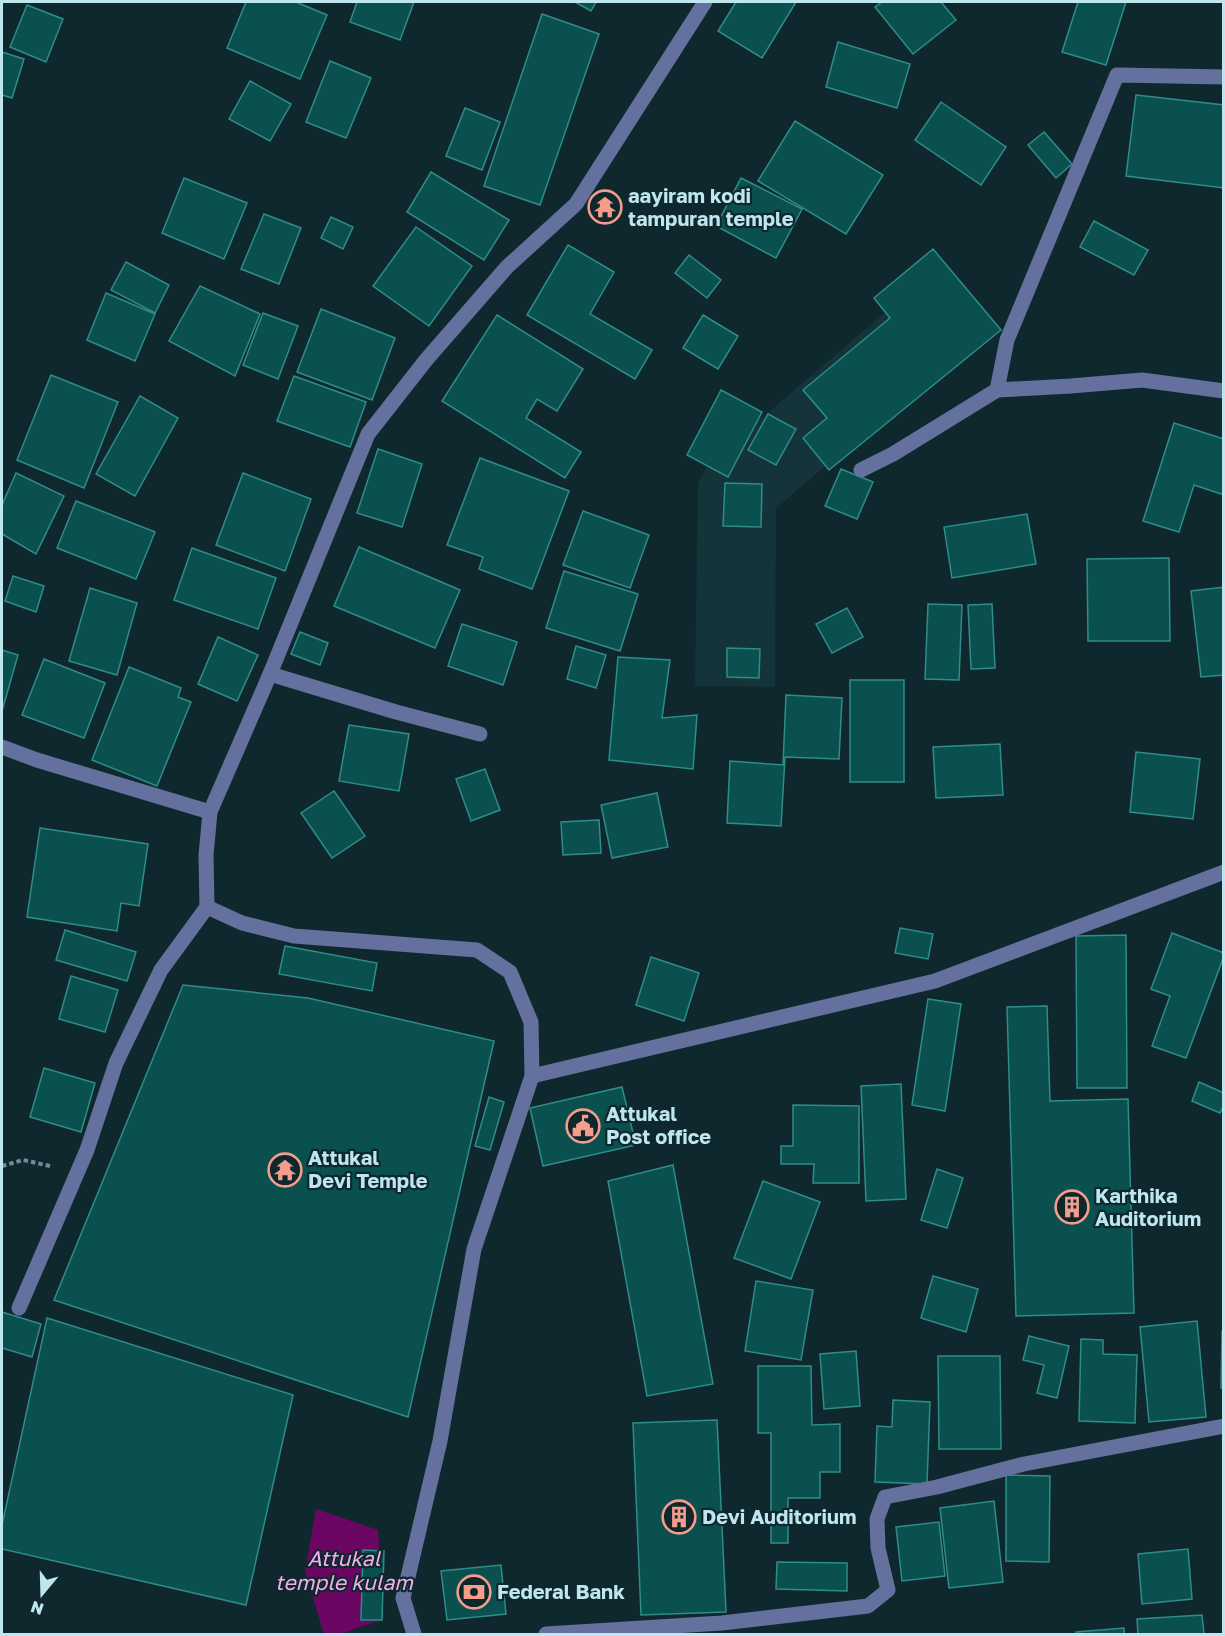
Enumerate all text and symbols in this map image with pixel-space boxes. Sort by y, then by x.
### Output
place label: aayiram kodi tampuran temple [628,183,794,230]
temple icon: aayiram kodi tampuran temple [587,189,623,225]
place label: Attukal Post office [606,1101,711,1148]
public building icon: Attukal Post office [565,1108,601,1144]
place label: Attukal Devi Temple [308,1145,428,1192]
temple icon: Attukal Devi Temple [267,1152,303,1188]
place label: Karthika Auditorium [1095,1183,1201,1230]
building icon: Karthika Auditorium [1054,1189,1090,1225]
building icon: Devi Auditorium [661,1499,697,1535]
place label: Devi Auditorium [702,1504,856,1528]
water label: Attukal temple kulam [275,1545,414,1595]
north arrow [12,1564,72,1624]
bank icon: Federal Bank [456,1574,492,1610]
place label: Federal Bank [497,1579,625,1603]
text: N [28,1597,46,1620]

